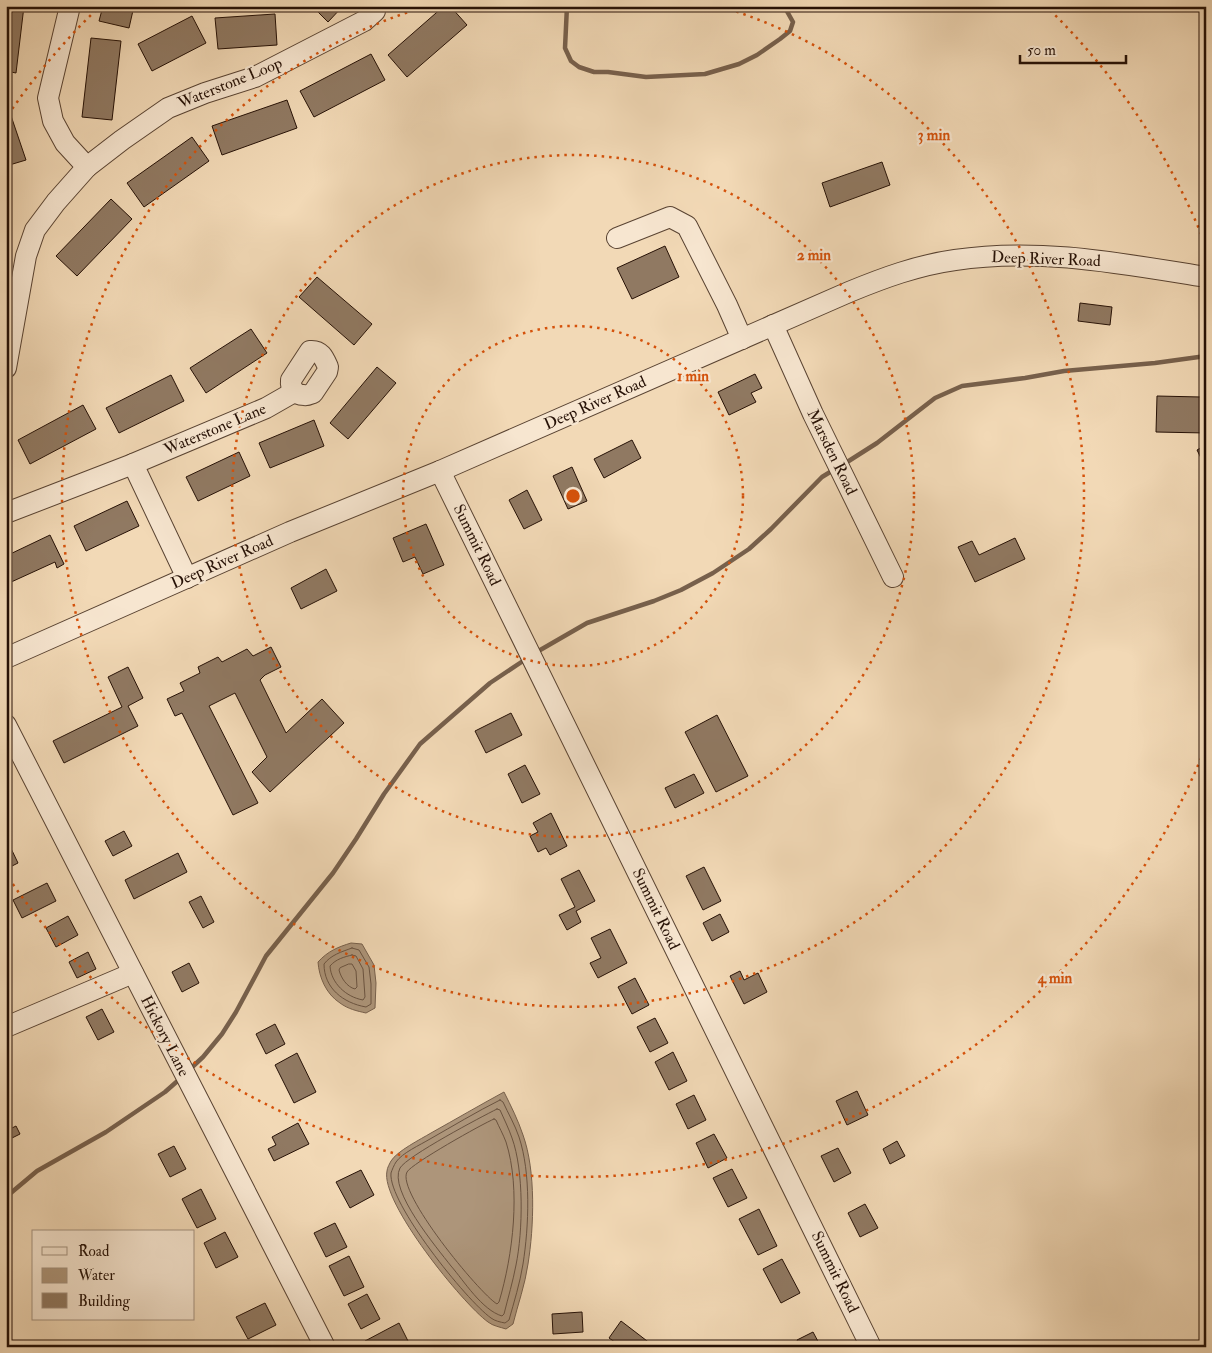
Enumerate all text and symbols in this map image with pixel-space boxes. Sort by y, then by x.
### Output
scale bar [1020,32,1126,64]
text: 50 m [1027,41,1056,60]
street label: Waterstone Loop [174,53,286,114]
text: 3 min [918,126,950,145]
text: 2 min [797,246,831,265]
street label: Deep River Road [991,247,1101,272]
text: 1 min [677,367,709,386]
street label: Deep River Road [541,372,650,435]
street label: Waterstone Lane [160,398,269,460]
street label: Marsden Road [803,406,861,498]
centre of rings [564,487,582,505]
street label: Summit Road [449,501,505,589]
street label: Deep River Road [168,531,277,594]
street label: Summit Road [628,865,684,953]
text: 4 min [1037,969,1073,988]
street label: Hickory Lane [136,992,194,1080]
street label: Summit Road [807,1228,863,1316]
legend [32,1230,195,1320]
text: Road [78,1242,110,1261]
text: Water [77,1266,115,1285]
text: Building [78,1292,130,1311]

